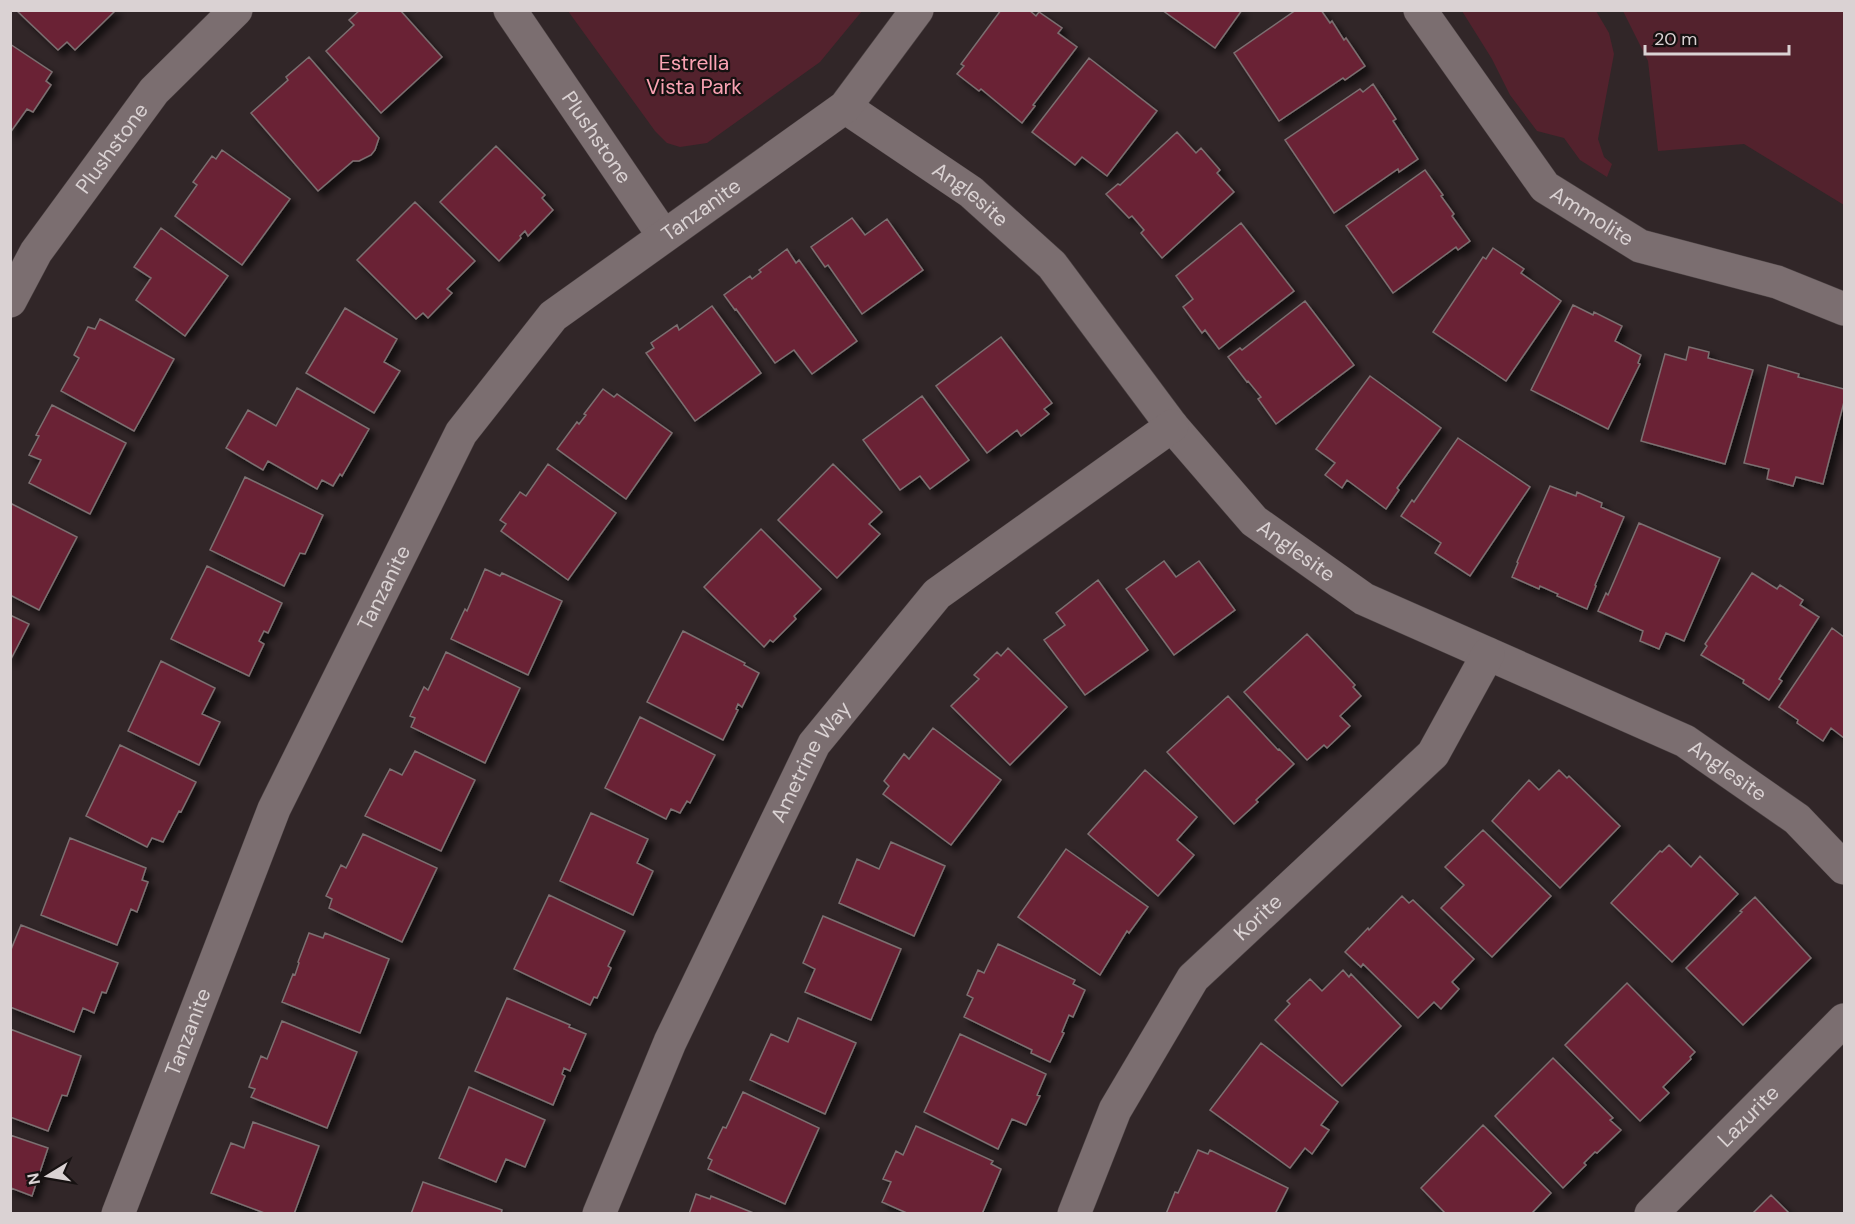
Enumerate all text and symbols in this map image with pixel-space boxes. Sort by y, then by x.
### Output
scale bar [1645,18,1789,56]
text: 20 m [1654,27,1697,51]
park label: Estrella Vista Park [646,49,742,101]
street label: Plushstone [555,86,638,189]
street label: Plushstone [69,97,155,199]
street label: Anglesite [927,156,1015,233]
street label: Tanzanite [656,172,747,248]
street label: Ammolite [1545,180,1639,253]
street label: Anglesite [1251,513,1341,588]
street label: Tanzanite [351,540,417,635]
street label: Ametrine Way [764,695,858,827]
street label: Anglesite [1683,733,1772,808]
street label: Korite [1228,888,1288,947]
street label: Tanzanite [159,984,218,1080]
street label: Lazurite [1711,1079,1785,1153]
north arrow [18,1146,78,1206]
text: N [22,1171,45,1186]

